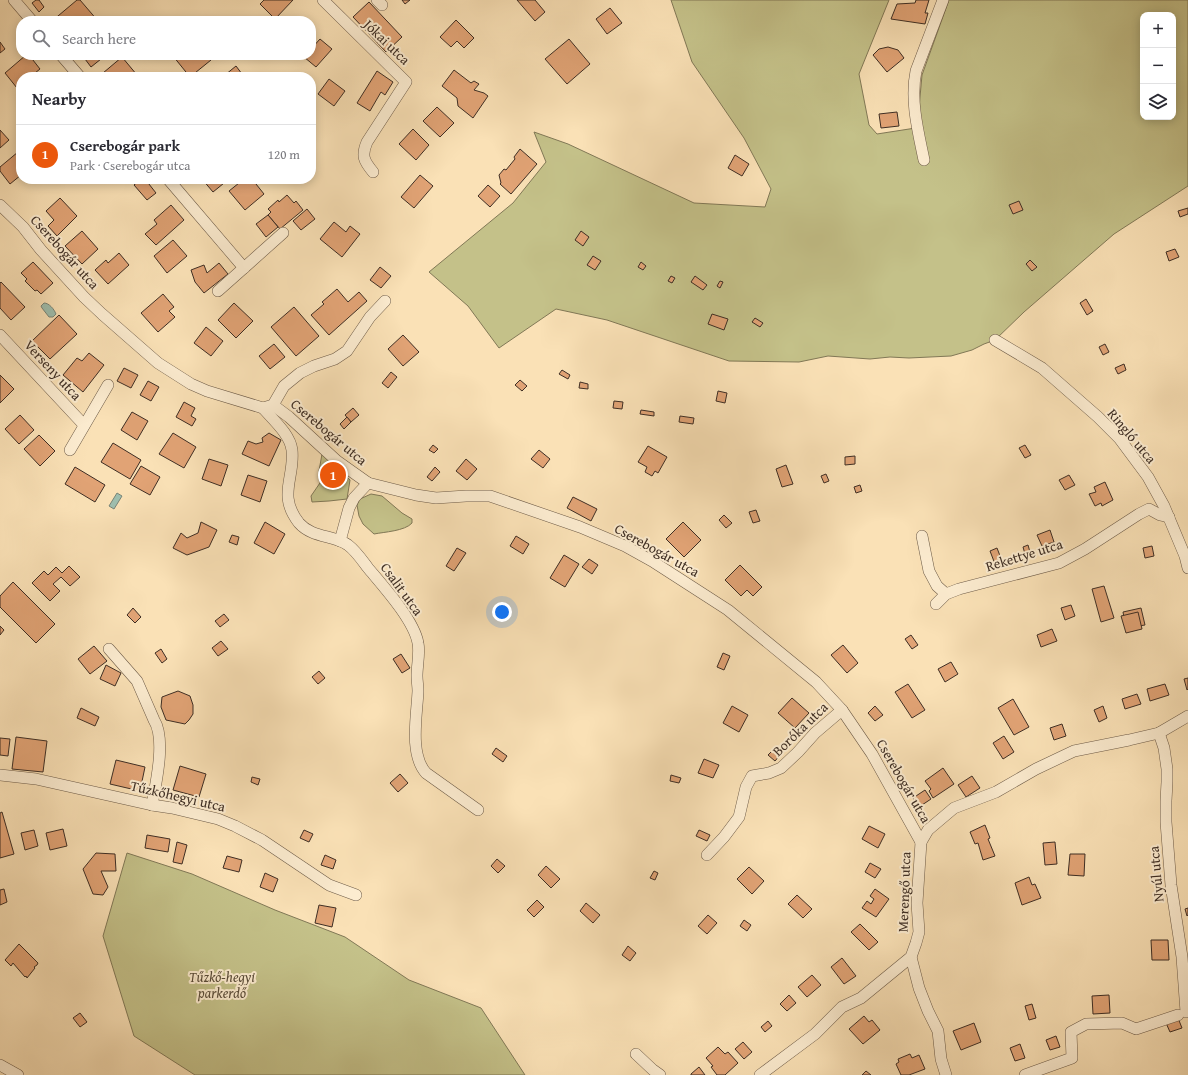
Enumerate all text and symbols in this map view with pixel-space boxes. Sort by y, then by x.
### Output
map controls [1140,12,1176,120]
button: + [1140,12,1176,48]
street label: Jókai utca [358,13,415,69]
search box [16,16,316,60]
icon: search [30,27,52,49]
text: Search here [62,28,136,49]
button: − [1140,48,1176,84]
button: layers [1140,84,1176,120]
text: Nearby [32,86,86,111]
text: Cserebogár park [70,135,180,156]
text: 1 [42,145,48,164]
text: 120 m [268,145,300,164]
text: Park · Cserebogár utca [70,156,190,175]
street label: Cserebogár utca [26,210,104,294]
street label: Verseny utca [20,335,87,405]
street label: Cserebogár utca [287,394,372,470]
street label: Ringló utca [1103,404,1161,468]
pin: 1 [320,460,346,490]
street label: Cserebogár utca [611,518,703,582]
street label: Rekettye utca [983,534,1065,576]
street label: Csalit utca [376,558,428,620]
your location [492,602,512,622]
street label: Boróka utca [768,697,832,761]
street label: Cserebogár utca [872,735,936,827]
street label: Tűzkőhegyi utca [129,775,228,817]
street label: Nyúl utca [1144,845,1168,903]
street label: Merengő utca [893,851,915,933]
park label: Tűzkő-hegyi parkerdő [189,967,255,1003]

